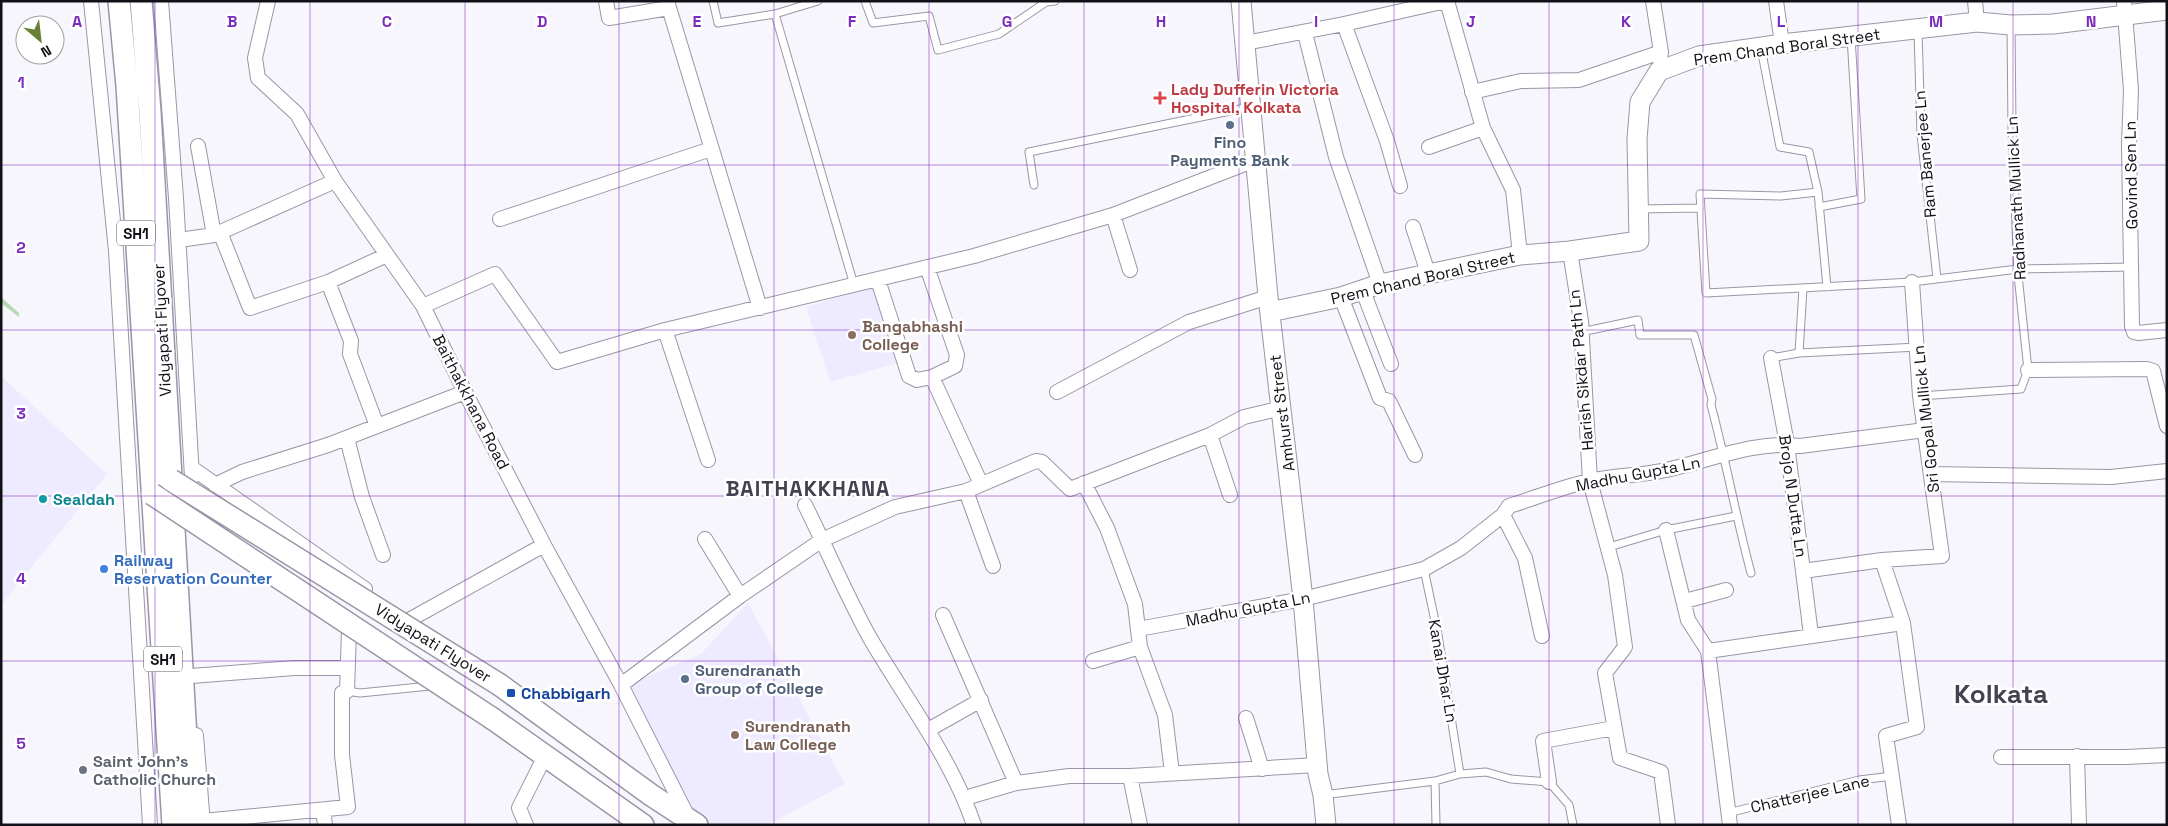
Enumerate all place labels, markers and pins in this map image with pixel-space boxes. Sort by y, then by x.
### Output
place label: Lady Dufferin Victoria Hospital, Kolkata [1171,79,1339,118]
marker: Lady Dufferin Victoria Hospital, Kolkata [1153,91,1167,105]
marker: Fino Payments Bank [1224,119,1236,131]
place label: Fino Payments Bank [1170,132,1290,171]
place label: Bangabhashi College [862,316,963,355]
marker: Bangabhashi College [846,329,858,341]
place label: Sealdah [53,489,115,510]
marker: Sealdah [37,493,49,505]
place label: Railway Reservation Counter [114,550,272,589]
marker: Railway Reservation Counter [98,563,110,575]
place label: Surendranath Group of College [695,660,823,699]
marker: Surendranath Group of College [679,673,691,685]
place label: Chabbigarh [521,683,611,704]
marker: Chabbigarh [505,687,517,699]
place label: Surendranath Law College [745,716,851,755]
marker: Surendranath Law College [729,729,741,741]
place label: Saint John's Catholic Church [93,751,216,790]
marker: Saint John's Catholic Church [77,764,89,776]

